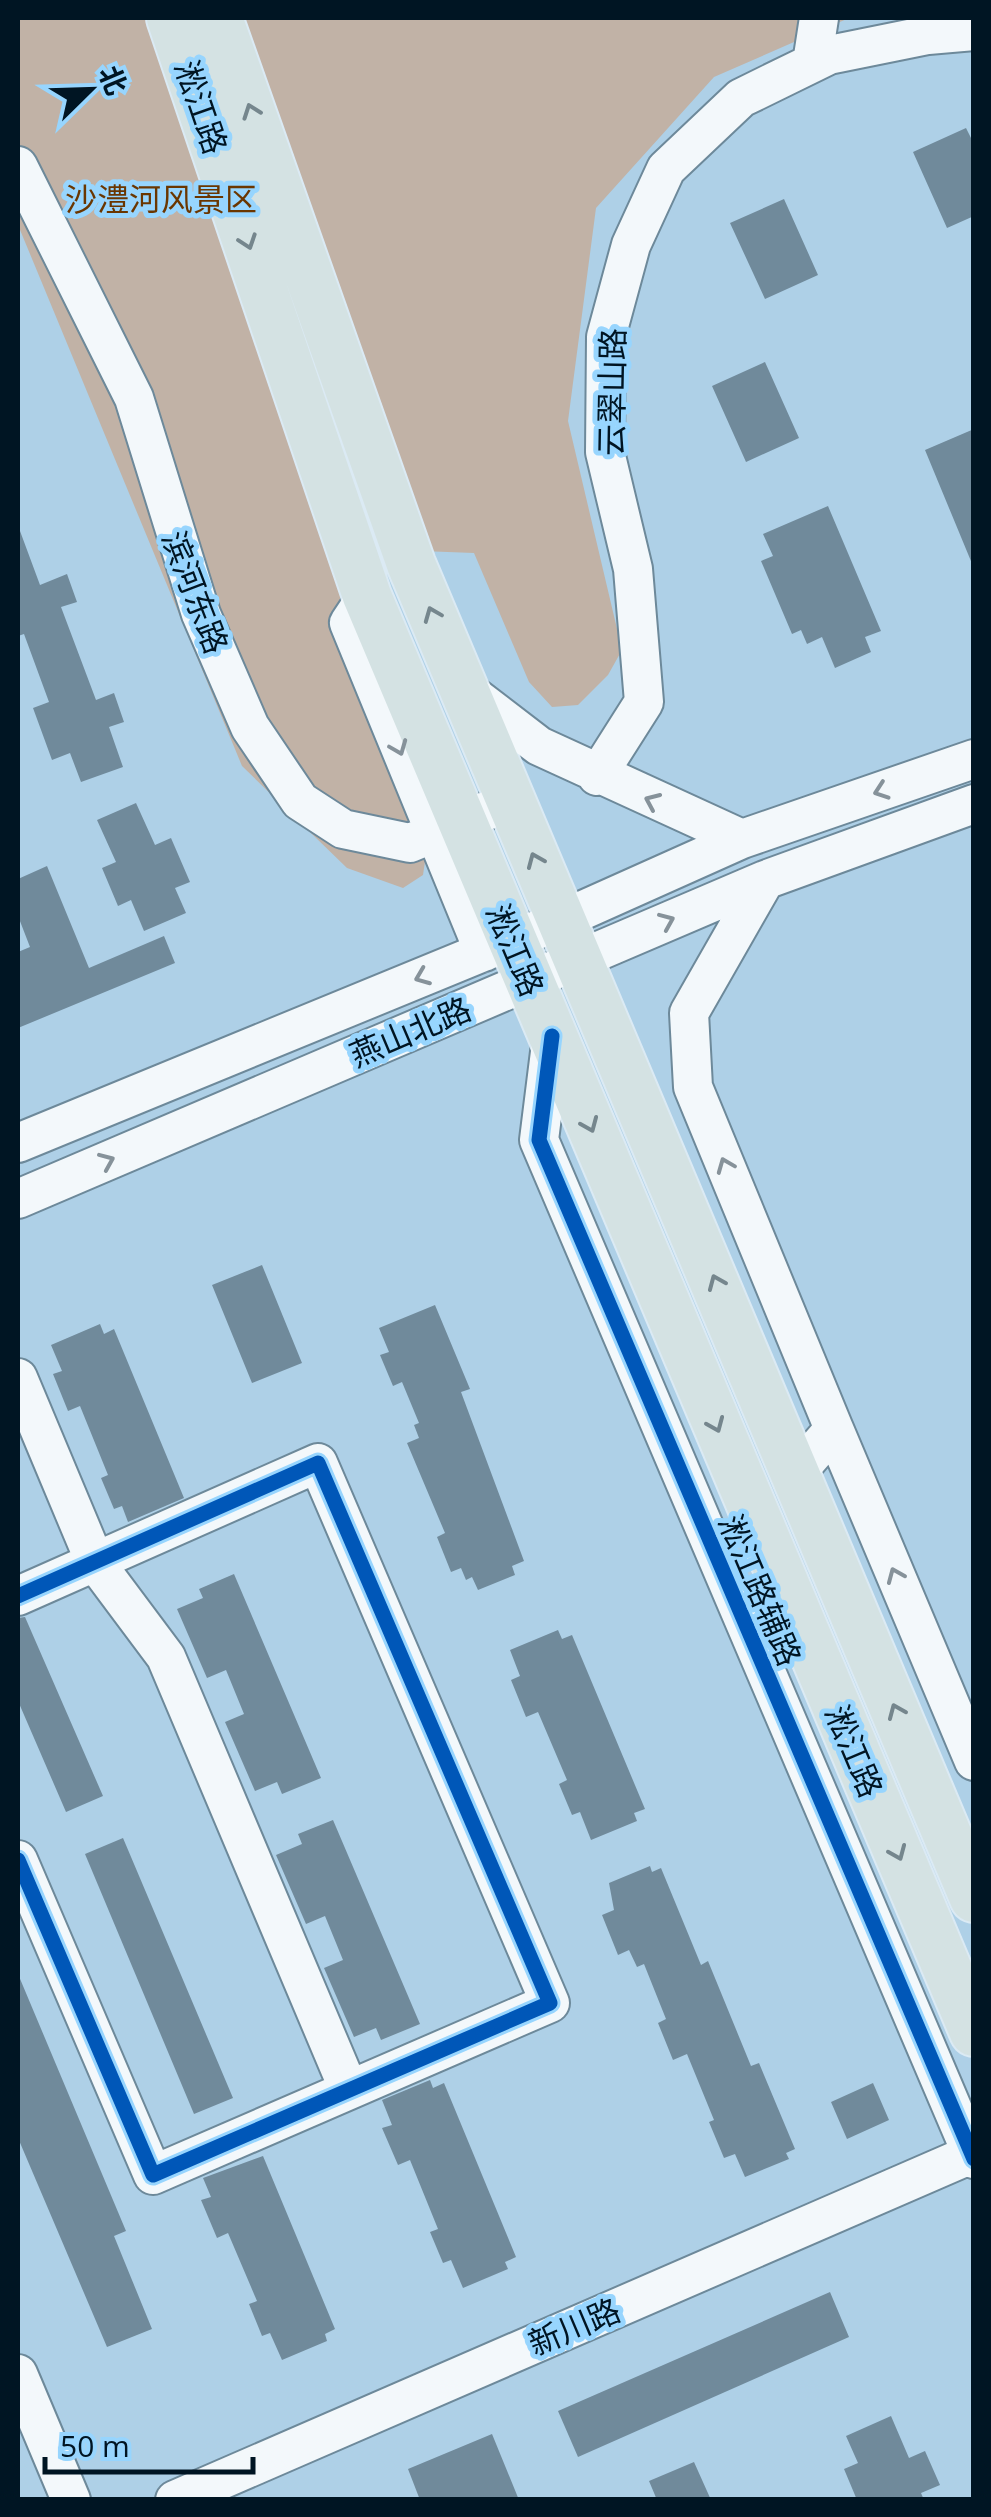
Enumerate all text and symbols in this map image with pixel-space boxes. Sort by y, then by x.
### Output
north arrow [40,40,140,140]
street label: 淞江路 [166,55,238,159]
text: 北 [91,60,137,100]
one-way arrow [242,104,263,121]
park label: 沙澧河风景区 [65,177,257,220]
one-way arrow [237,233,257,250]
street label: 云翠山路 [588,328,634,456]
street label: 滨河东路 [153,525,239,659]
one-way arrow [424,607,444,625]
one-way arrow [387,738,407,756]
one-way arrow [874,780,891,800]
one-way arrow [644,793,662,813]
one-way arrow [527,853,547,871]
street label: 淞江路 [477,897,555,1003]
one-way arrow [657,913,675,933]
one-way arrow [414,966,432,986]
street label: 燕山北路 [343,986,477,1076]
one-way arrow [578,1116,598,1133]
one-way arrow [97,1153,115,1173]
one-way arrow [717,1158,737,1175]
one-way arrow [708,1274,728,1292]
one-way arrow [705,1415,725,1433]
street label: 淞江路辅路 [710,1508,812,1672]
one-way arrow [887,1567,907,1585]
street label: 淞江路 [816,1698,894,1804]
one-way arrow [888,1703,908,1721]
one-way arrow [886,1843,906,1861]
street label: 新川路 [521,2287,627,2365]
scale bar [45,2412,252,2474]
text: 50 m [60,2425,130,2466]

